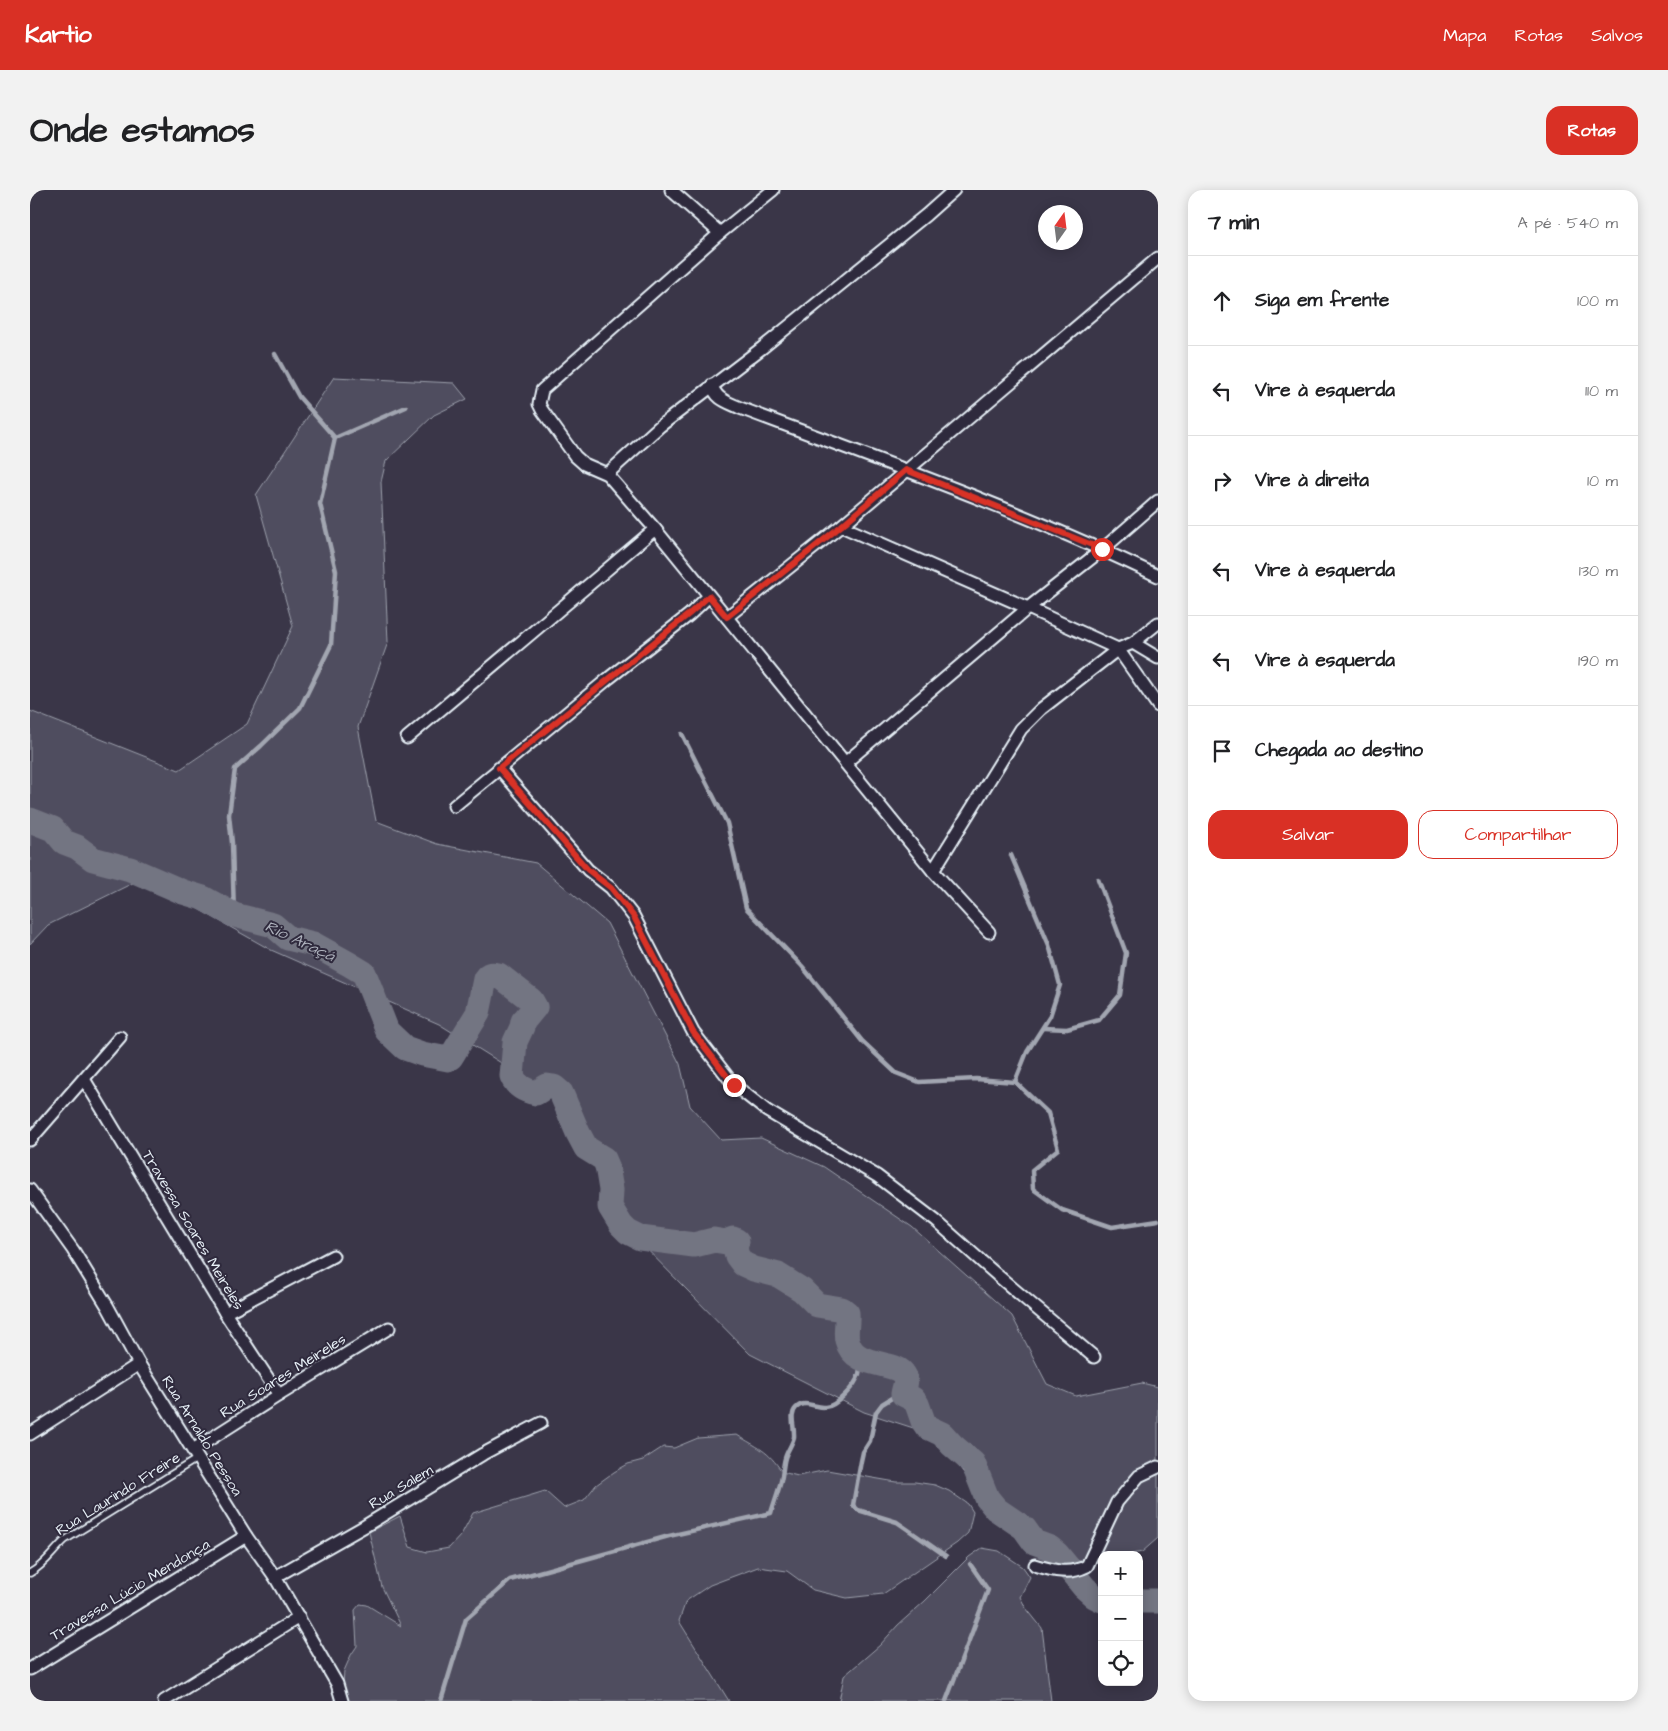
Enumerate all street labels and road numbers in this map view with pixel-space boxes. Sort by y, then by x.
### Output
street label: Travessa Soares Meireles [137,1146,249,1314]
street label: Rua Soares Meireles [216,1328,350,1423]
street label: Rua Arnaldo Pessoa [156,1372,248,1500]
street label: Rua Laurindo Freire [52,1447,184,1541]
street label: Rua Salem [365,1459,437,1514]
street label: Travessa Lúcio Mendonça [46,1534,214,1646]

